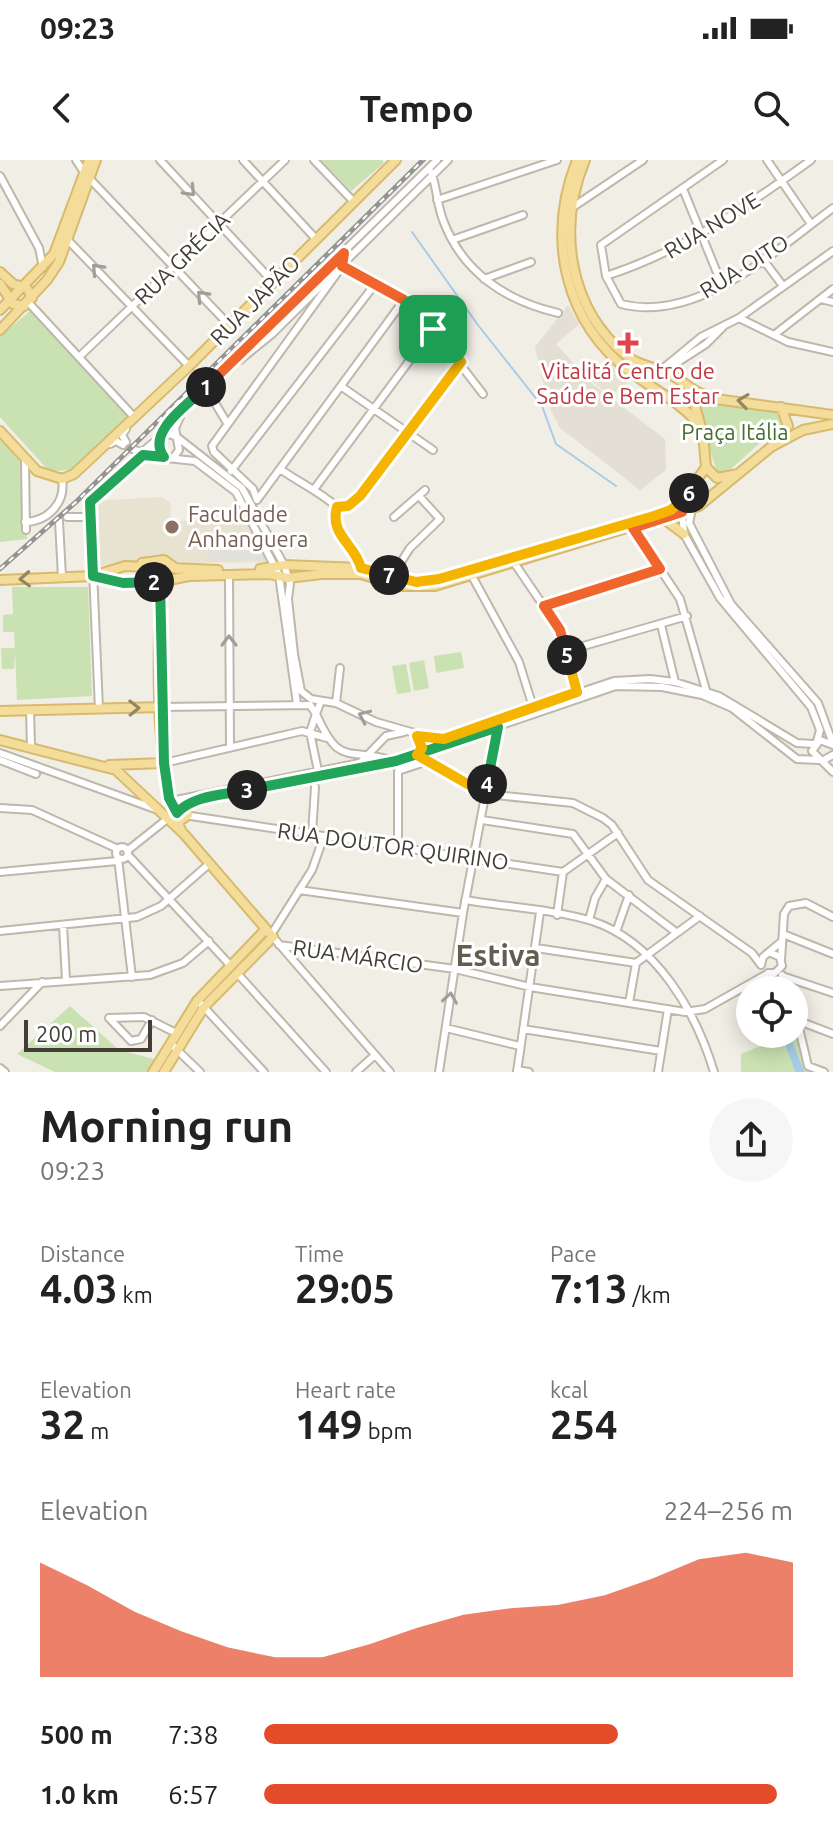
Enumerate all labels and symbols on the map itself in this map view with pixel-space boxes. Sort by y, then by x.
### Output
one-way arrow [180,182,195,196]
street label: RUA NOVE [659,186,764,263]
street label: RUA GRÉCIA [128,205,235,309]
street label: RUA OITO [695,229,793,303]
street label: RUA JAPÃO [205,250,305,350]
one-way arrow [93,263,107,278]
one-way arrow [198,290,212,305]
pin [399,295,467,363]
marker: Vitalitá Centro de Saúde e Bem Estar [617,332,639,354]
place label: Vitalitá Centro de Saúde e Bem Estar [537,358,720,408]
pin: 1 [186,367,226,407]
one-way arrow [736,393,750,410]
park label: Praça Itália [681,419,789,444]
pin: 6 [669,473,709,513]
place label: Faculdade Anhanguera [188,501,308,551]
marker: Faculdade Anhanguera [163,518,181,536]
pin: 7 [369,555,409,595]
pin: 2 [134,562,174,602]
one-way arrow [18,570,31,587]
one-way arrow [220,634,238,647]
pin: 5 [547,635,587,675]
one-way arrow [128,699,141,717]
one-way arrow [358,710,372,726]
pin: 4 [467,764,507,804]
pin: 3 [227,770,267,810]
street label: RUA DOUTOR QUIRINO [276,817,510,874]
street label: RUA MÁRCIO [291,933,425,977]
district label: Estiva [455,938,541,972]
one-way arrow [441,992,458,1005]
scale bar [24,1016,152,1052]

